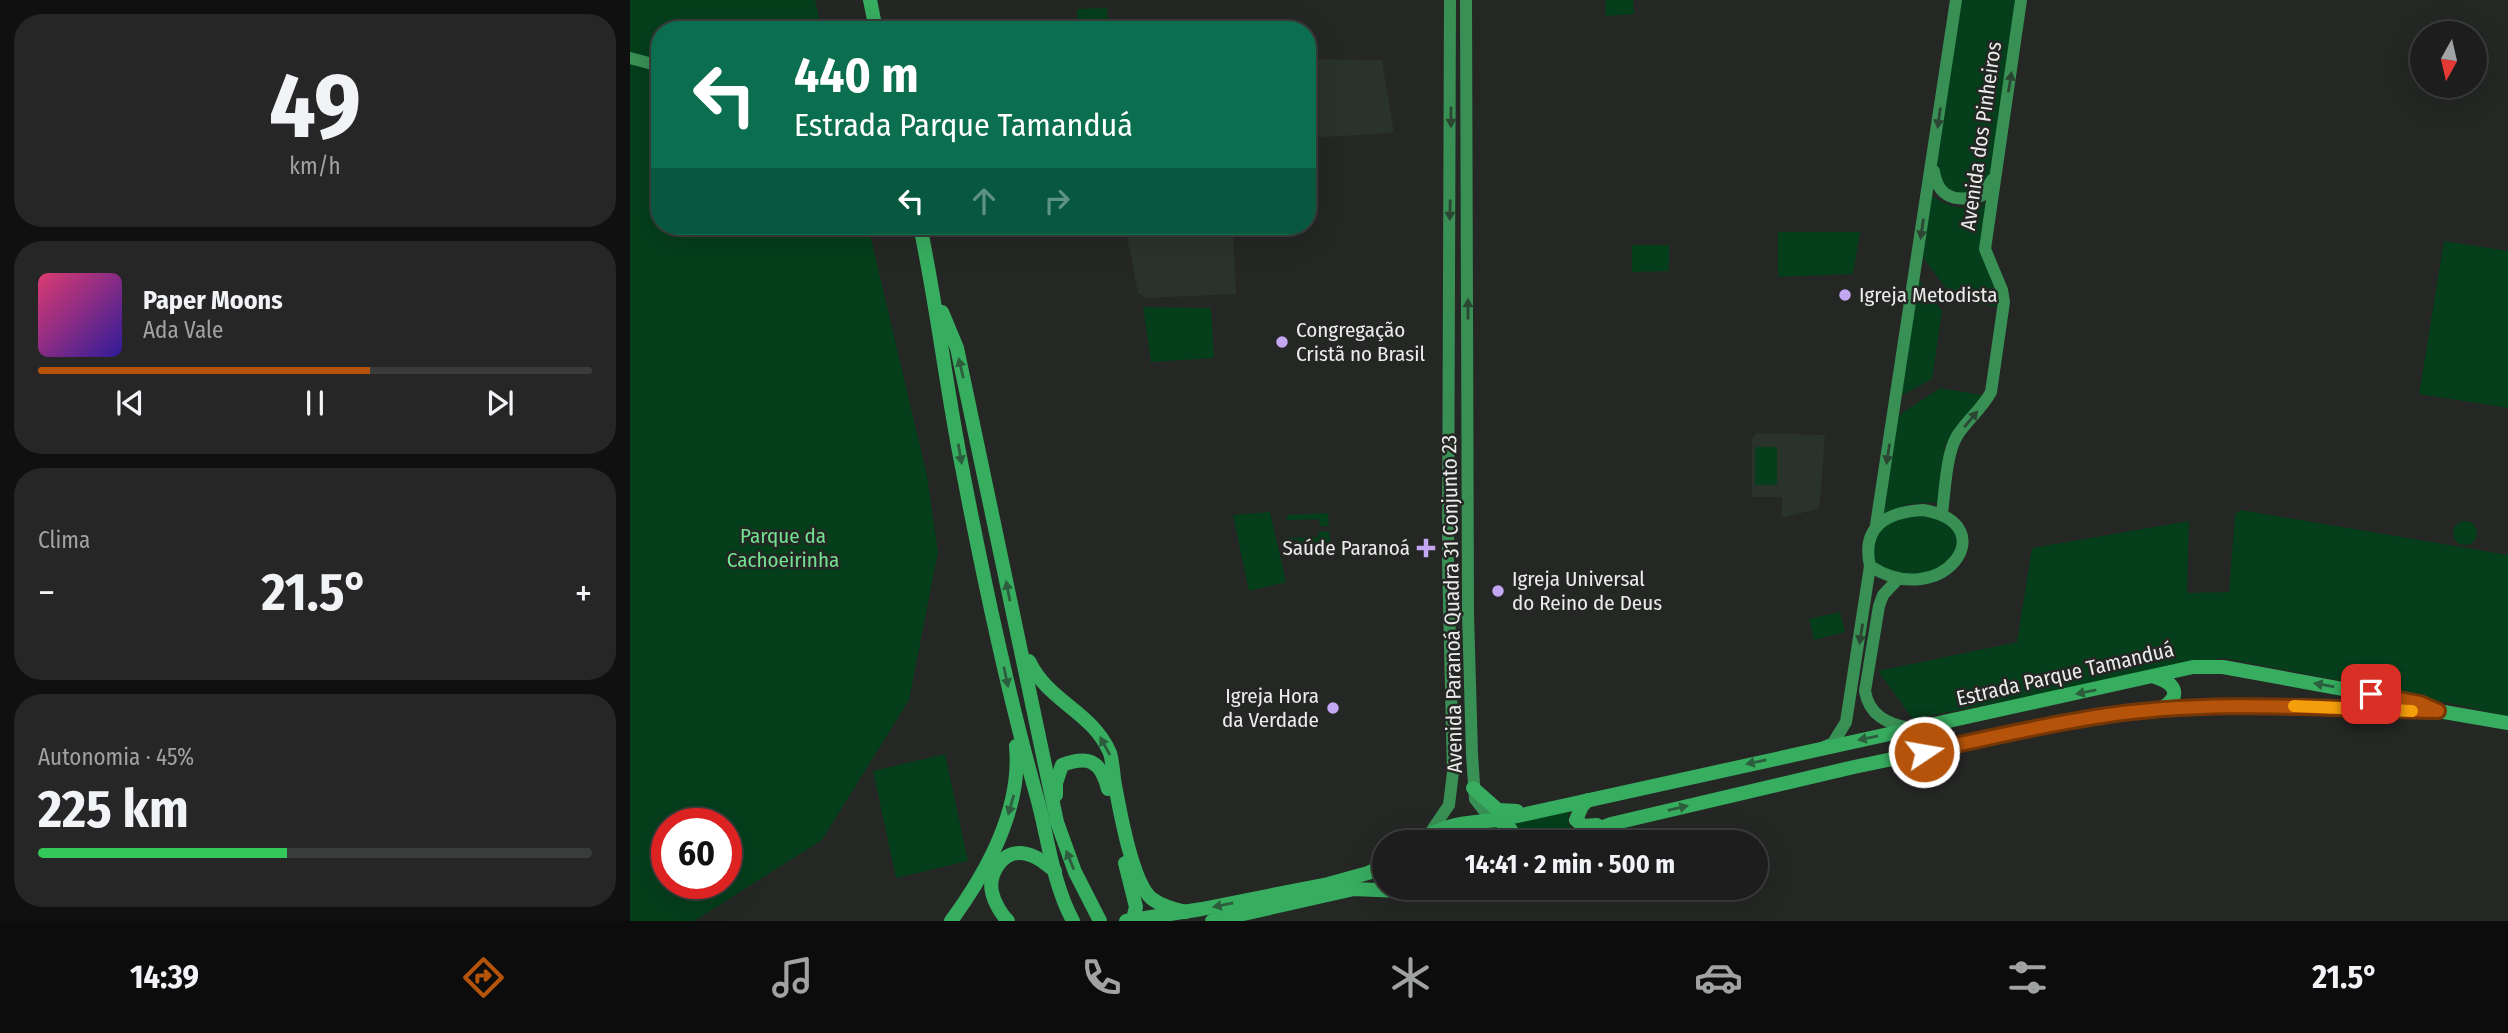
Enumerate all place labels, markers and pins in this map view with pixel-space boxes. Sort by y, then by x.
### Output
place label: Igreja Metodista [1859,282,1997,308]
marker: Igreja Metodista [1837,287,1853,303]
place label: Congregação Cristã no Brasil [1296,317,1426,367]
marker: Congregação Cristã no Brasil [1274,334,1290,350]
place label: Saúde Paranoá [1282,535,1410,561]
marker: Saúde Paranoá [1416,538,1436,558]
place label: Igreja Universal do Reino de Deus [1512,566,1662,616]
marker: Igreja Universal do Reino de Deus [1490,583,1506,599]
pin [2341,664,2401,724]
place label: Igreja Hora da Verdade [1222,683,1319,733]
marker: Igreja Hora da Verdade [1325,700,1341,716]

